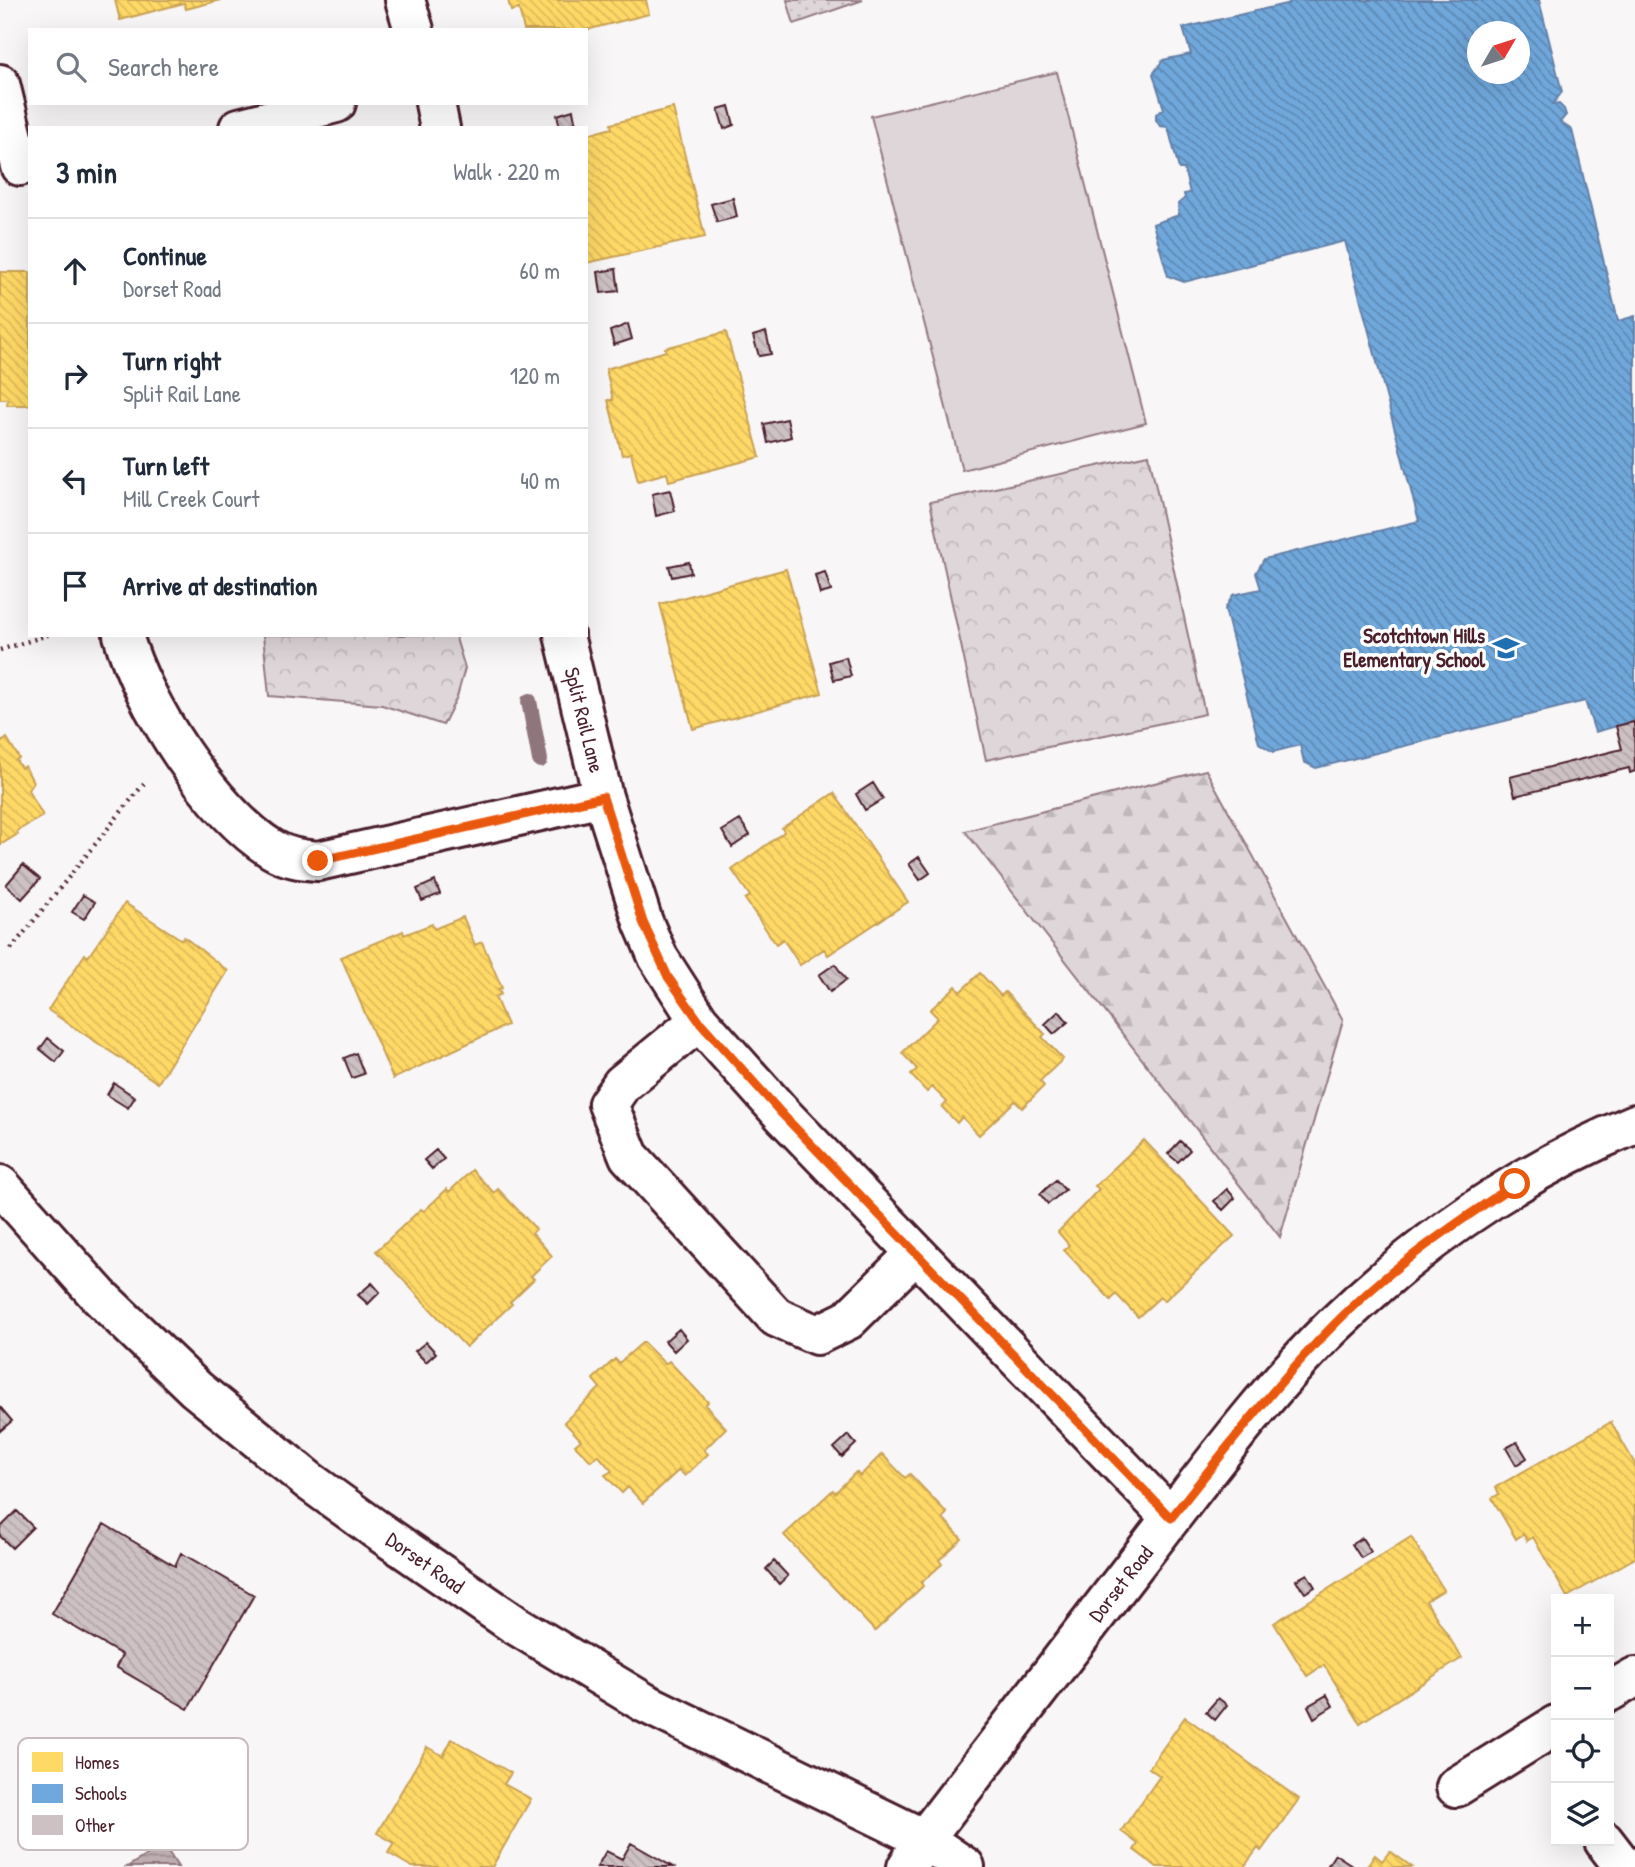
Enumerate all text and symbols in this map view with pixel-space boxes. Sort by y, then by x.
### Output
north arrow [1467,21,1530,84]
search box [28,28,588,105]
icon: search [52,48,90,86]
text: Search here [108,49,219,84]
text: 3 min [56,152,117,192]
text: Walk · 220 m [453,156,560,187]
text: Continue [123,238,207,273]
icon: ahead [56,252,94,290]
text: 60 m [520,255,560,286]
text: Dorset Road [123,273,221,304]
text: Turn right [123,343,221,378]
icon: right [56,357,94,395]
text: 120 m [510,360,560,391]
text: Split Rail Lane [123,378,241,409]
text: Turn left [123,448,209,483]
icon: left [56,462,94,500]
text: 40 m [520,465,560,496]
text: Mill Creek Court [123,483,259,514]
icon: arrive [56,567,94,605]
text: Arrive at destination [123,568,318,603]
place label: Scotchtown Hills Elementary School [1343,621,1485,675]
school or university icon: Scotchtown Hills Elementary School [1491,633,1521,663]
street label: Split Rail Lane [557,664,612,776]
route end [302,845,333,876]
route start [1499,1168,1530,1199]
street label: Dorset Road [380,1525,470,1600]
street label: Dorset Road [1082,1540,1160,1628]
map controls [1551,1594,1614,1846]
button: + [1551,1594,1614,1657]
button: − [1551,1657,1614,1720]
button: locate [1551,1720,1614,1783]
legend [18,1738,248,1850]
text: Homes [75,1749,119,1775]
text: Schools [75,1780,127,1806]
button: layers [1551,1783,1614,1846]
text: Other [75,1812,116,1838]

